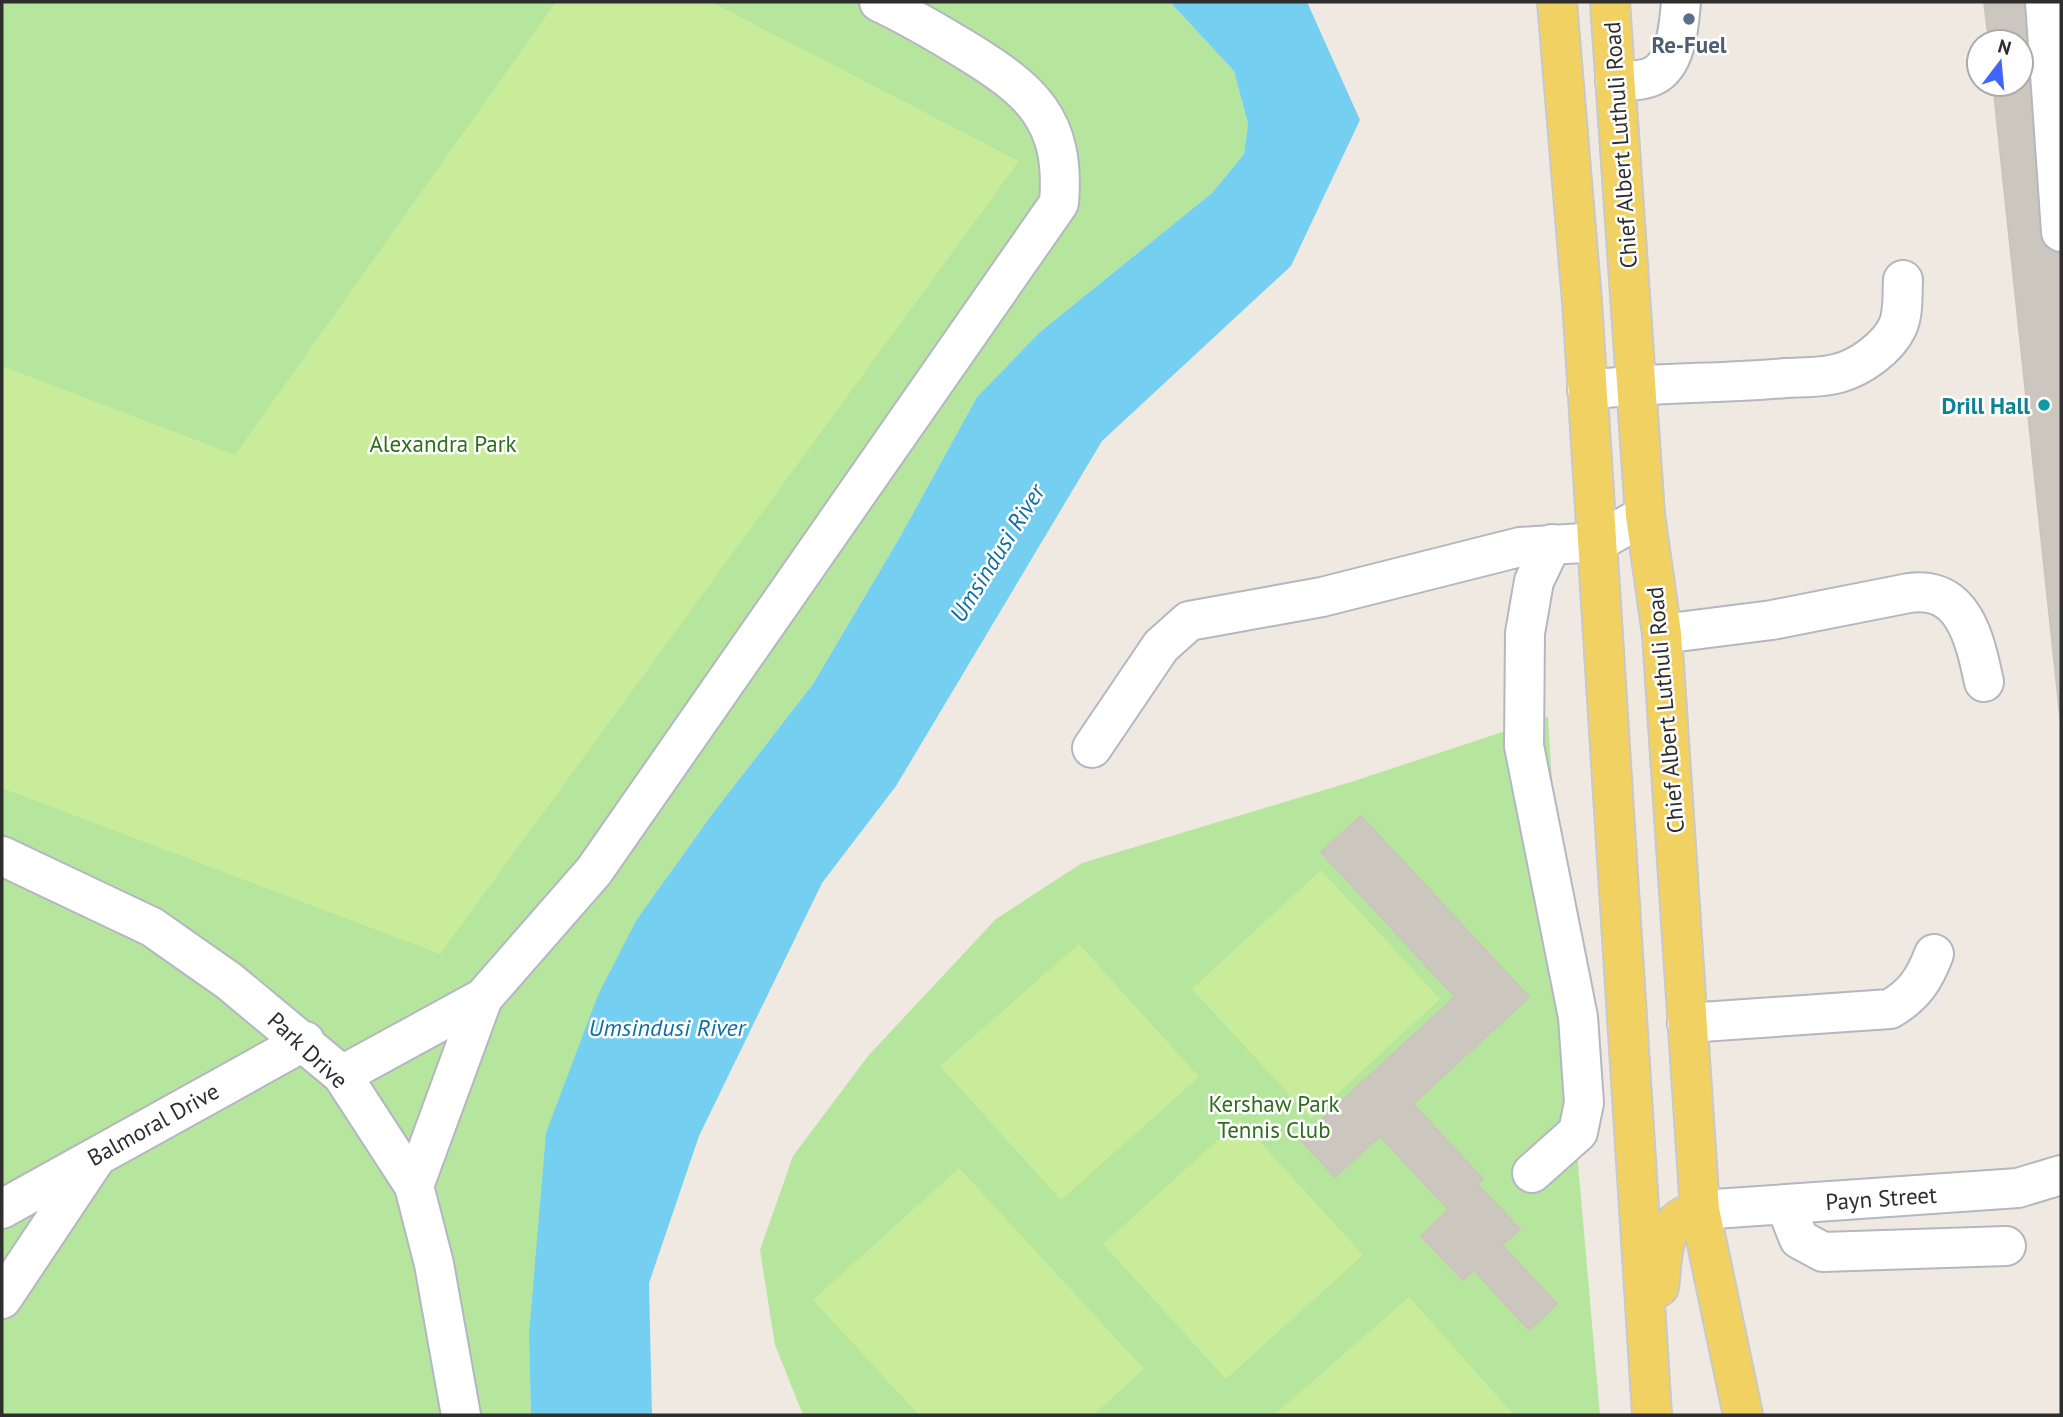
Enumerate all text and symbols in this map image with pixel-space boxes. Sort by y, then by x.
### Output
marker: Re-Fuel [1681,11,1697,27]
street label: Chief Albert Luthuli Road [1597,21,1643,269]
north arrow [1965,28,2035,98]
place label: Re-Fuel [1651,30,1727,59]
text: N [1995,33,2014,60]
place label: Drill Hall [1942,391,2030,420]
marker: Drill Hall [2036,397,2052,413]
park label: Alexandra Park [369,429,517,458]
water label: Umsindusi River [942,476,1053,628]
street label: Chief Albert Luthuli Road [1640,586,1690,834]
street label: Park Drive [262,1006,354,1094]
water label: Umsindusi River [589,1012,748,1043]
street label: Balmoral Drive [82,1076,224,1172]
park label: Kershaw Park Tennis Club [1209,1089,1339,1144]
street label: Payn Street [1824,1180,1938,1216]

